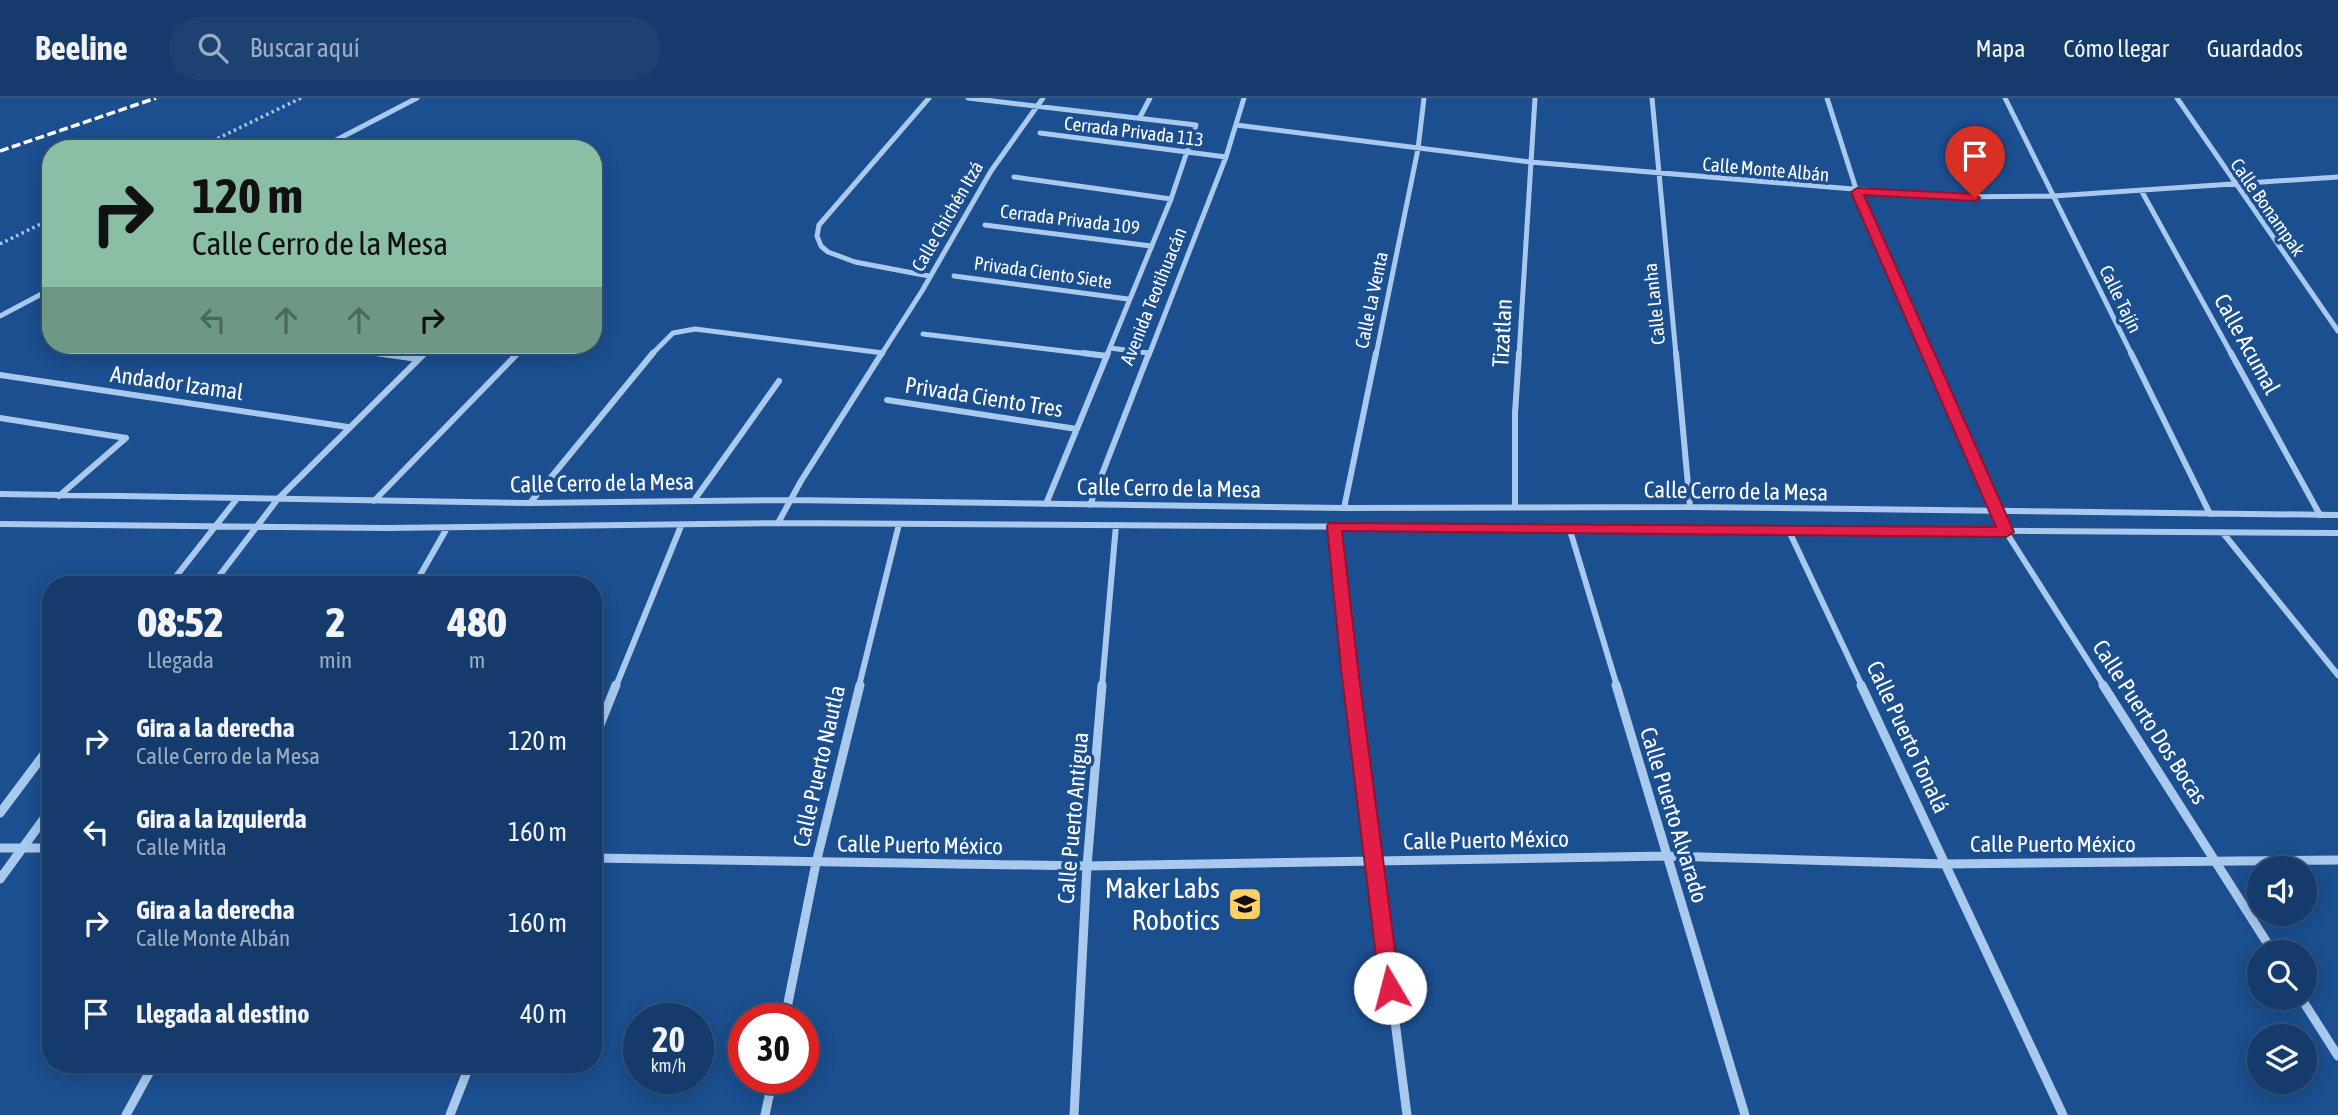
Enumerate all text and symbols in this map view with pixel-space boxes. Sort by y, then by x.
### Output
search box [170,17,660,80]
text: Beeline [35,29,128,67]
icon: search [194,29,232,67]
text: Buscar aquí [250,33,360,63]
text: Mapa [1976,35,2025,62]
text: Cómo llegar [2063,35,2169,62]
text: Guardados [2207,35,2303,62]
street label: Cerrada Privada 113 [1063,112,1205,150]
pin [1945,126,2005,198]
icon: arrive [1956,137,1994,175]
street label: Calle Monte Albán [1702,152,1830,186]
street label: Calle Bonampak [2226,154,2310,261]
street label: Calle Chichén Itzá [907,157,987,275]
text: 120 m [192,167,303,223]
icon: right [77,168,168,259]
street label: Cerrada Privada 109 [999,200,1141,238]
street label: Avenida Teotihuacán [1115,224,1191,368]
text: Calle Cerro de la Mesa [192,225,448,262]
street label: Calle La Venta [1350,250,1392,350]
street label: Privada Ciento Siete [973,251,1113,293]
street label: Calle Lanha [1639,262,1669,346]
street label: Calle Tajín [2095,262,2147,336]
street label: Calle Acumal [2209,289,2285,399]
street label: Tizatlan [1487,298,1517,368]
icon: left [194,301,232,339]
icon: ahead [267,301,305,339]
icon: ahead [340,301,378,339]
icon: right [413,301,451,339]
street label: Andador Izamal [109,361,245,405]
street label: Privada Ciento Tres [903,372,1065,422]
street label: Calle Cerro de la Mesa [510,468,694,498]
street label: Calle Cerro de la Mesa [1077,473,1261,503]
street label: Calle Cerro de la Mesa [1644,476,1828,506]
text: 08:52 [137,598,224,646]
text: 2 [326,598,345,646]
text: 480 [447,598,507,646]
street label: Calle Puerto Dos Bocas [2087,635,2213,809]
text: Llegada [147,647,214,673]
text: min [319,647,352,673]
text: m [469,647,485,673]
street label: Calle Puerto Tonalá [1861,657,1955,817]
street label: Calle Puerto Nautla [788,683,850,849]
text: Gira a la derecha [136,713,295,743]
icon: right [77,722,115,760]
street label: Calle Puerto Alvarado [1635,724,1713,906]
text: 120 m [508,726,567,756]
street label: Calle Puerto Antigua [1053,731,1093,905]
text: Calle Cerro de la Mesa [136,743,320,769]
text: Gira a la izquierda [136,804,307,834]
icon: left [77,813,115,851]
text: 160 m [508,817,567,847]
street label: Calle Puerto México [1403,826,1569,854]
street label: Calle Puerto México [837,831,1003,859]
street label: Calle Puerto México [1970,831,2136,857]
text: Calle Mitla [136,834,227,860]
map controls [2247,856,2317,1094]
button: sound [2247,856,2317,926]
place label: Maker Labs Robotics [1105,872,1220,936]
school or university icon: Maker Labs Robotics [1226,885,1264,923]
text: Gira a la derecha [136,895,295,925]
icon: right [77,904,115,942]
text: 160 m [508,908,567,938]
text: Calle Monte Albán [136,925,290,951]
button: search [2247,940,2317,1010]
position arrow [1353,951,1427,1025]
icon: arrive [77,995,115,1033]
text: Llegada al destino [136,999,309,1029]
text: 40 m [520,999,567,1029]
speed limit sign: 30 [728,1003,819,1094]
text: 20 [652,1019,685,1059]
button: layers [2247,1024,2317,1094]
text: km/h [651,1055,686,1076]

